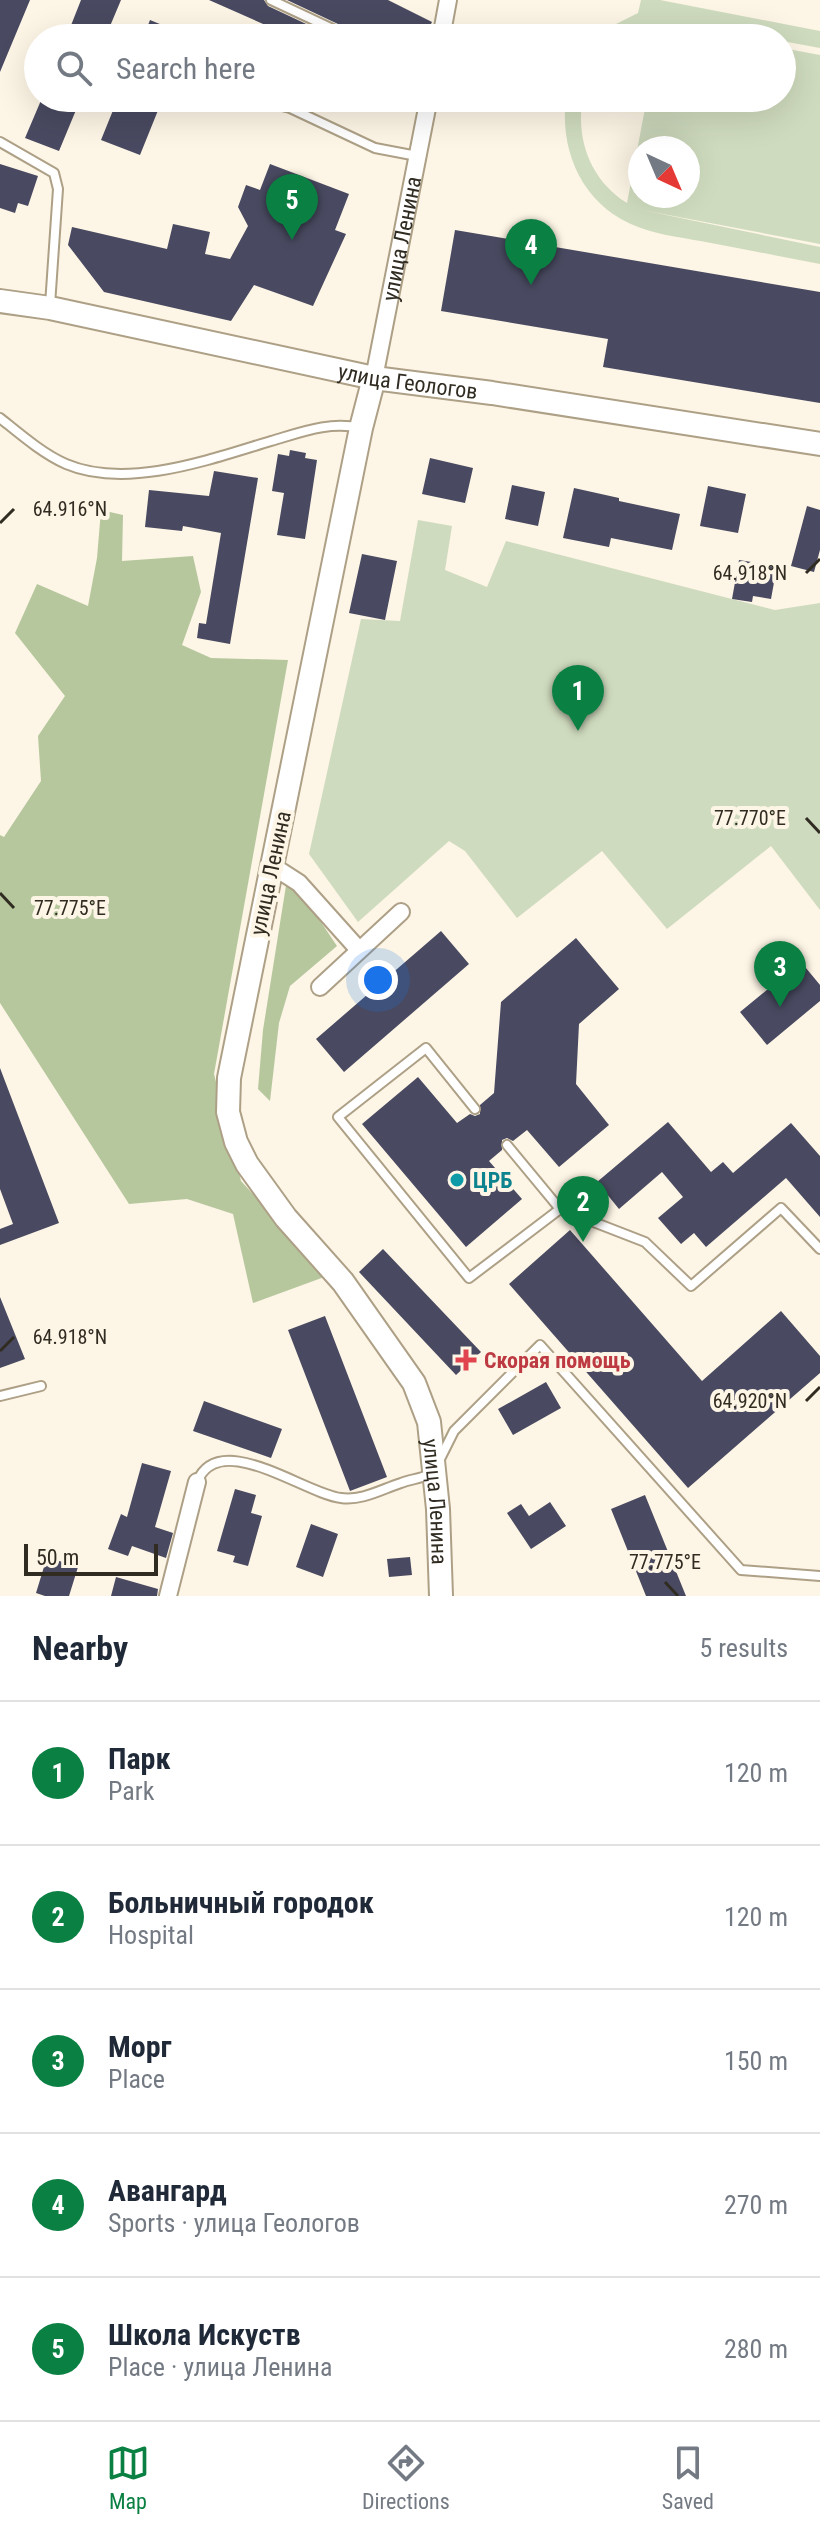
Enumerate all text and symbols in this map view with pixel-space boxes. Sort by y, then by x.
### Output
search box [24,24,796,112]
icon: search [52,46,96,90]
text: Search here [116,51,256,86]
north arrow [628,136,700,208]
pin: 5 [266,174,318,240]
street label: улица Ленина [377,174,426,303]
pin: 4 [505,219,557,285]
street label: улица Геологов [336,359,479,404]
text: 64.916°N [33,497,107,521]
text: 64.918°N [713,561,787,585]
pin: 1 [552,665,604,731]
text: 77.770°E [714,806,786,830]
street label: улица Ленина [245,809,296,937]
text: 77.775°E [34,896,106,920]
pin: 3 [754,941,806,1007]
your location [358,960,398,1000]
place label: ЦРБ [473,1168,512,1193]
marker: ЦРБ [448,1171,466,1189]
pin: 2 [557,1176,609,1242]
text: 64.918°N [33,1325,107,1349]
place label: Скорая помощь [484,1348,631,1373]
marker: Скорая помощь [455,1349,477,1371]
text: 64.920°N [713,1389,787,1413]
street label: улица Ленина [418,1437,452,1565]
scale bar [24,1540,158,1576]
text: 50 m [36,1545,79,1570]
text: 77.775°E [629,1550,701,1574]
text: Nearby [32,1628,128,1668]
text: 5 results [699,1633,788,1663]
text: Парк [108,1741,171,1776]
text: 1 [51,1758,65,1788]
text: 120 m [724,1758,788,1788]
text: Park [108,1776,154,1806]
text: Больничный городок [108,1885,374,1920]
text: 2 [51,1902,65,1932]
text: 120 m [724,1902,788,1932]
text: Hospital [108,1920,194,1950]
text: Морг [108,2029,172,2064]
text: 3 [51,2046,65,2076]
text: 150 m [724,2046,788,2076]
text: Place [108,2064,165,2094]
text: Авангард [108,2173,227,2208]
text: 4 [51,2190,65,2220]
text: 270 m [724,2190,788,2220]
text: Sports · улица Геологов [108,2208,360,2238]
text: Школа Искуств [108,2317,301,2352]
text: 5 [51,2334,65,2364]
text: 280 m [724,2334,788,2364]
text: Place · улица Ленина [108,2352,333,2382]
tab: Map [106,2441,150,2514]
tab: Directions [362,2441,450,2514]
tab: Saved [662,2441,714,2514]

